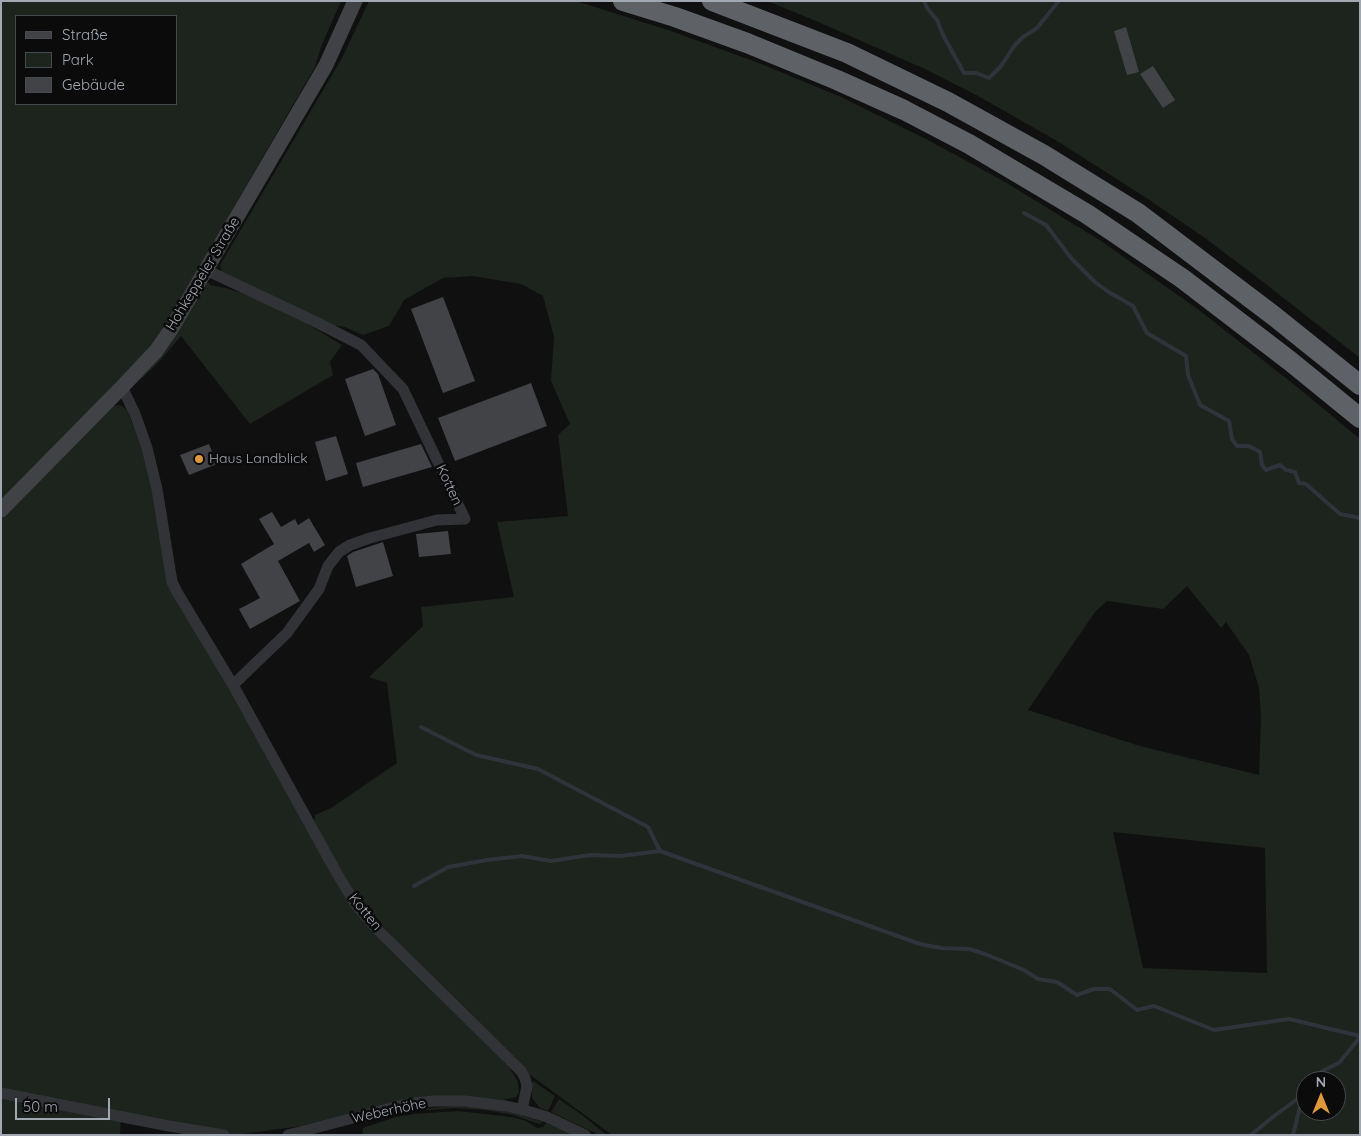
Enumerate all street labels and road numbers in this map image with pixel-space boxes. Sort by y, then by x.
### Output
street label: Hohkeppeler Straße [162,214,244,334]
street label: Kotten [432,462,466,508]
street label: Kotten [345,890,385,934]
street label: Weberhöhe [350,1095,428,1127]

